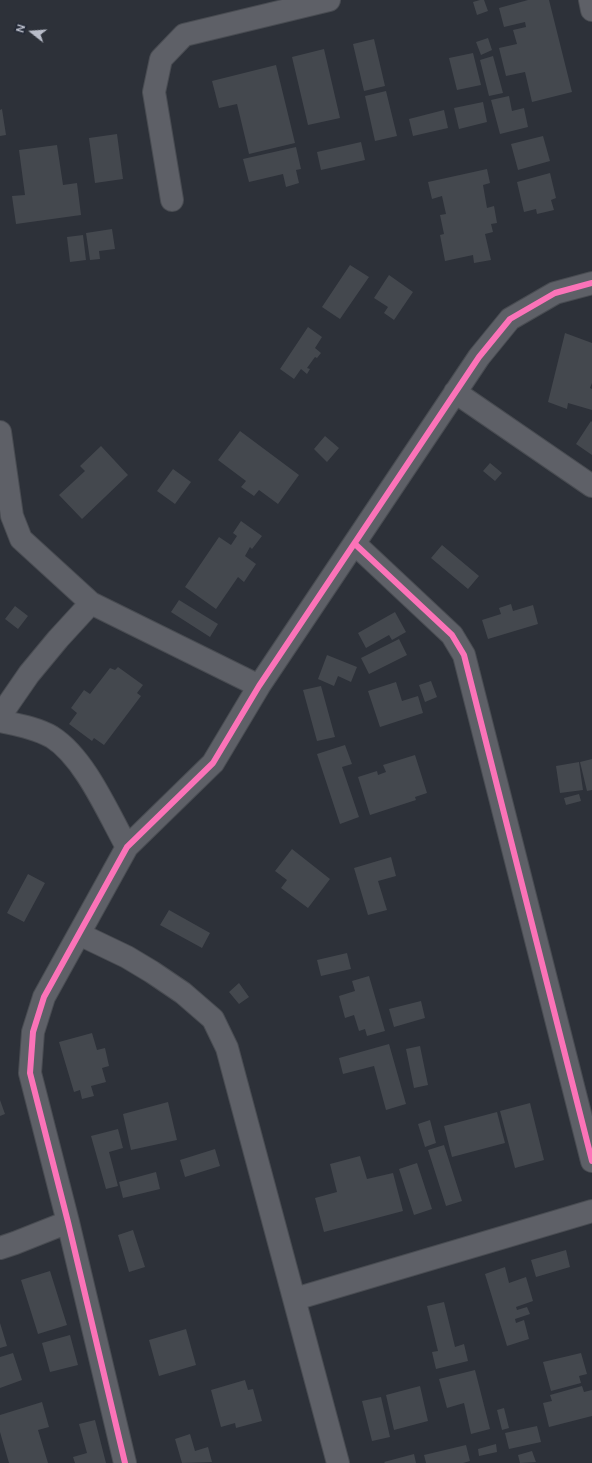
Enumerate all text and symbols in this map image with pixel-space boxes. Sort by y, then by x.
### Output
north arrow [12,12,52,52]
text: N [13,23,28,34]

